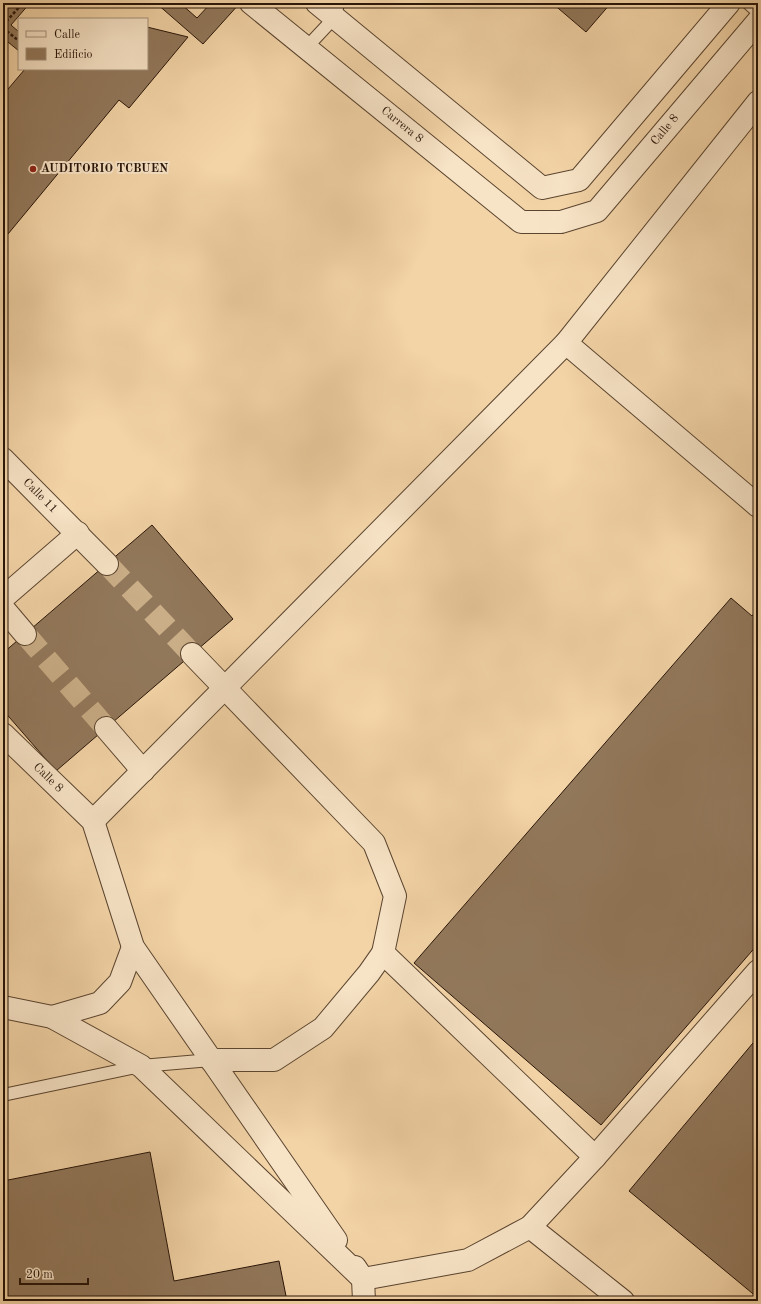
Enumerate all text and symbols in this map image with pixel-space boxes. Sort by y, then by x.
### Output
legend [18,18,148,70]
text: Calle [54,29,80,41]
text: Edificio [54,49,93,61]
street label: Carrera 8 [379,104,425,146]
street label: Calle 8 [649,112,681,148]
place label: AUDITORIO TCBUEN [41,163,169,175]
marker: AUDITORIO TCBUEN [28,164,38,174]
street label: Calle 11 [20,476,60,516]
street label: Calle 8 [31,761,65,795]
scale bar [20,1260,88,1286]
text: 20 m [26,1269,53,1281]

